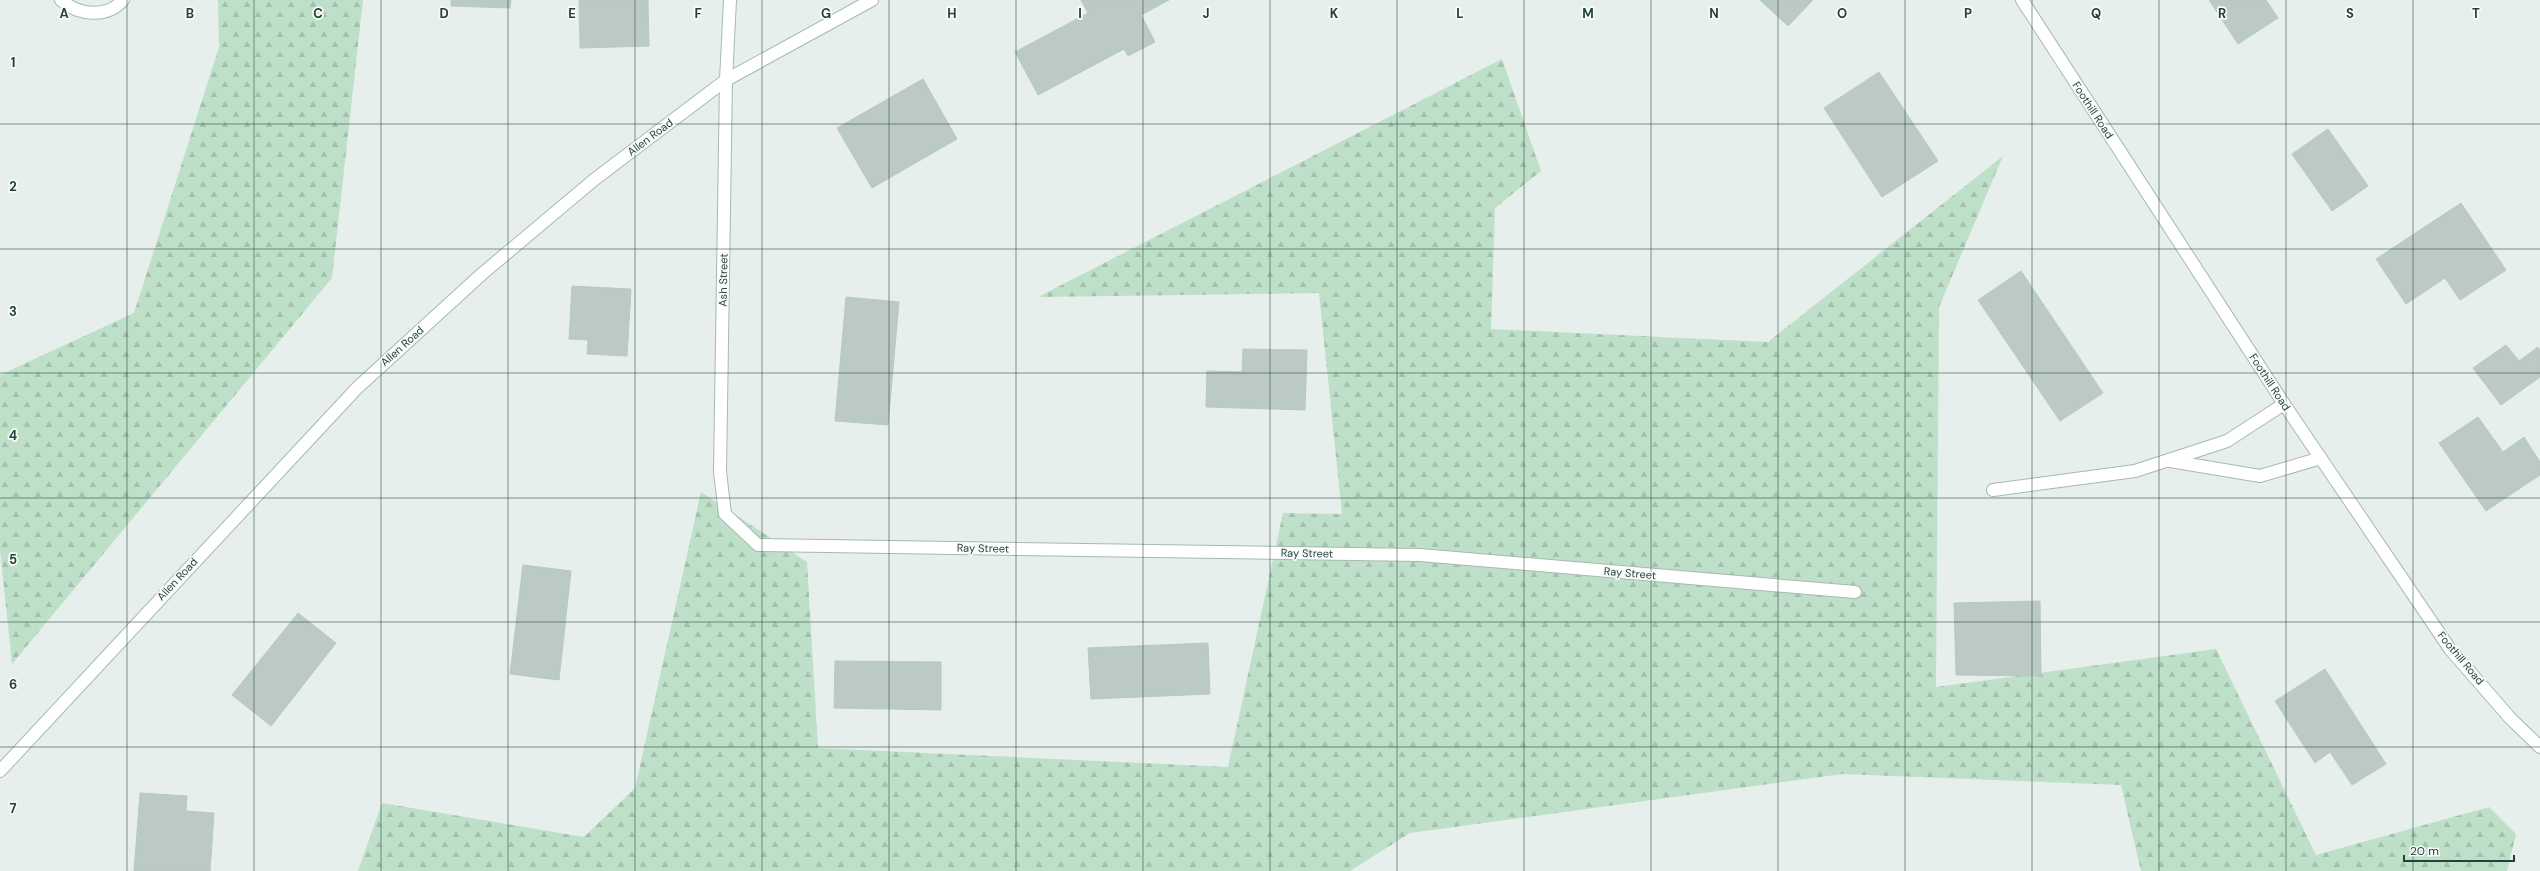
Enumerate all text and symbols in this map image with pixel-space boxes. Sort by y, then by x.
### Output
text: A [59,5,69,22]
text: B [186,5,194,22]
text: C [313,5,323,22]
text: D [439,5,449,22]
text: E [568,5,576,22]
text: F [694,5,702,22]
text: G [821,5,831,22]
text: H [947,5,957,22]
text: I [1078,5,1082,22]
text: J [1202,5,1210,22]
text: K [1330,5,1339,22]
text: L [1456,5,1464,22]
text: M [1582,5,1594,22]
text: N [1709,5,1719,22]
text: O [1837,5,1847,22]
text: P [1964,5,1972,22]
text: Q [2091,5,2101,22]
text: R [2218,5,2226,22]
text: S [2346,5,2354,22]
text: T [2472,5,2480,22]
text: 1 [11,54,15,71]
street label: Foothill Road [2069,79,2117,141]
street label: Allen Road [624,115,676,159]
text: 2 [9,178,17,195]
street label: Ash Street [716,253,730,307]
text: 3 [9,303,17,320]
street label: Allen Road [378,323,427,369]
street label: Foothill Road [2246,351,2294,413]
text: 4 [9,427,17,444]
street label: Ray Street [957,541,1009,555]
street label: Ray Street [1281,546,1333,560]
text: 5 [9,551,17,568]
street label: Allen Road [154,555,200,603]
street label: Ray Street [1603,564,1657,582]
street label: Foothill Road [2435,629,2487,688]
text: 6 [9,676,17,693]
text: 7 [10,800,17,817]
scale bar [2404,837,2514,863]
text: 20 m [2410,843,2439,859]

